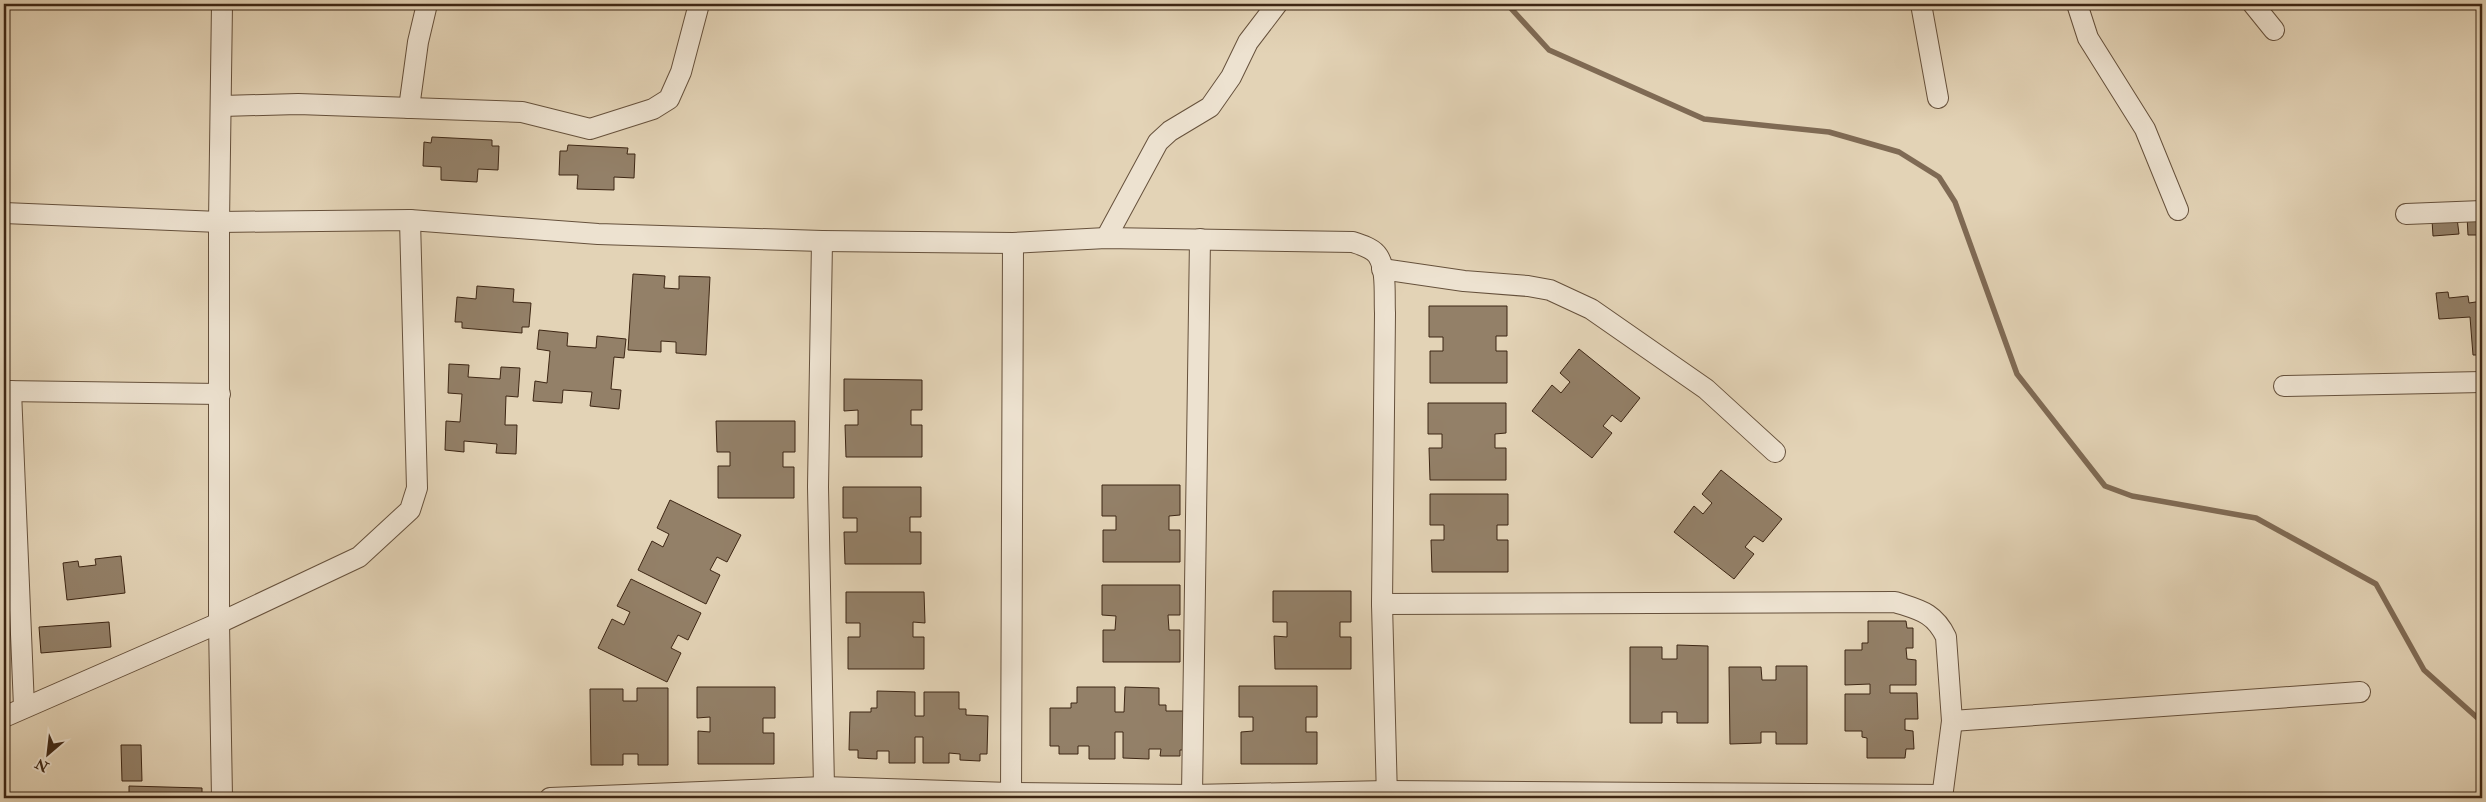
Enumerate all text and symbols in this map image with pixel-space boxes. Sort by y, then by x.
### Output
north arrow [22,730,72,780]
text: N [32,754,53,776]

